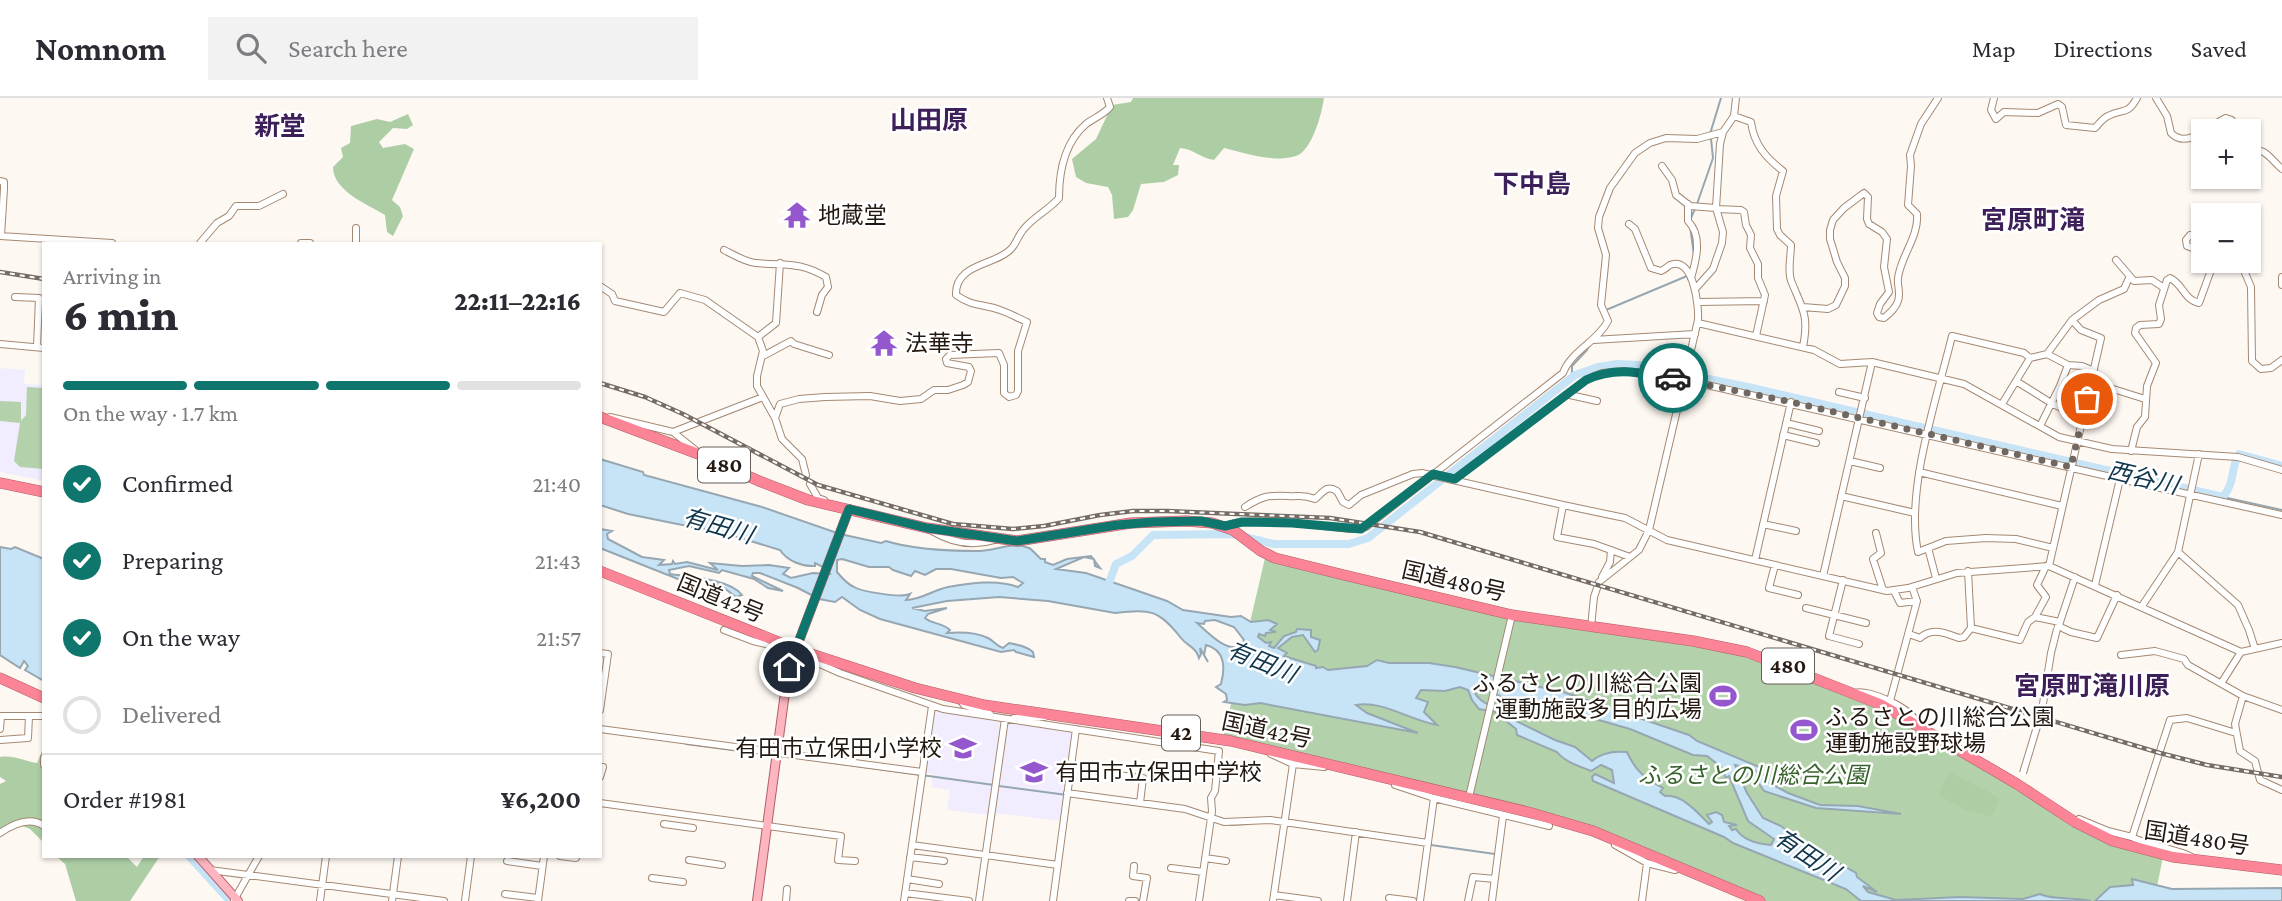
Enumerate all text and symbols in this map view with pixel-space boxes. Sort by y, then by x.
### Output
search box [208,17,698,80]
icon: search [232,29,270,67]
text: Nomnom [35,30,166,67]
text: Search here [288,34,408,63]
text: Map [1972,35,2016,62]
text: Directions [2054,35,2153,62]
text: Saved [2191,35,2247,62]
district label: 山田原 [890,106,968,135]
district label: 新堂 [254,112,306,141]
map controls [2191,119,2261,273]
button: + [2191,119,2261,189]
district label: 下中島 [1493,170,1571,199]
temple icon: 地蔵堂 [782,200,812,230]
place label: 地蔵堂 [818,202,887,228]
button: − [2191,203,2261,273]
district label: 宮原町滝 [1981,206,2085,235]
text: Arriving in [63,263,161,289]
text: 22:11–22:16 [454,287,581,316]
text: 6 min [63,289,178,340]
temple icon: 法華寺 [869,328,899,358]
place label: 法華寺 [905,330,974,356]
courier [1638,343,1708,413]
icon: car [1654,359,1692,397]
pin [2057,369,2117,429]
icon: bag [2068,380,2106,418]
text: On the way · 1.7 km [63,400,238,426]
road number: 480 [698,448,750,482]
water label: 西谷川 [2105,456,2184,499]
icon: check [63,465,101,503]
text: Confirmed [122,469,233,498]
text: 21:40 [532,471,581,497]
water label: 有田川 [680,503,759,549]
icon: check [63,542,101,580]
text: Preparing [122,546,223,575]
text: 21:43 [535,548,581,574]
street label: 国道480号 [1399,556,1509,606]
street label: 国道42号 [674,569,768,627]
icon: check [63,619,101,657]
text: On the way [122,623,240,652]
text: 21:57 [536,625,581,651]
water label: 有田川 [1224,636,1303,689]
pin [759,637,819,697]
icon: home [770,648,808,686]
road number: 480 [1762,648,1814,684]
place label: ふるさとの川総合公園 運動施設多目的広場 [1472,670,1702,722]
district label: 宮原町滝川原 [2014,672,2170,701]
sports icon: ふるさとの川総合公園 運動施設多目的広場 [1708,681,1738,711]
text: Delivered [122,700,221,729]
place label: ふるさとの川総合公園 運動施設野球場 [1825,704,2055,756]
street label: 国道42号 [1220,708,1314,752]
sports icon: ふるさとの川総合公園 運動施設野球場 [1789,715,1819,745]
road number: 42 [1162,716,1200,750]
school or university icon: 有田市立保田小学校 [948,733,978,763]
place label: 有田市立保田小学校 [735,735,942,761]
school or university icon: 有田市立保田中学校 [1019,757,1049,787]
place label: 有田市立保田中学校 [1055,759,1262,785]
park label: ふるさとの川総合公園 [1638,762,1871,788]
text: Order #1981 [63,785,186,814]
text: ¥6,200 [501,785,581,814]
street label: 国道480号 [2143,817,2251,859]
water label: 有田川 [1770,823,1847,888]

